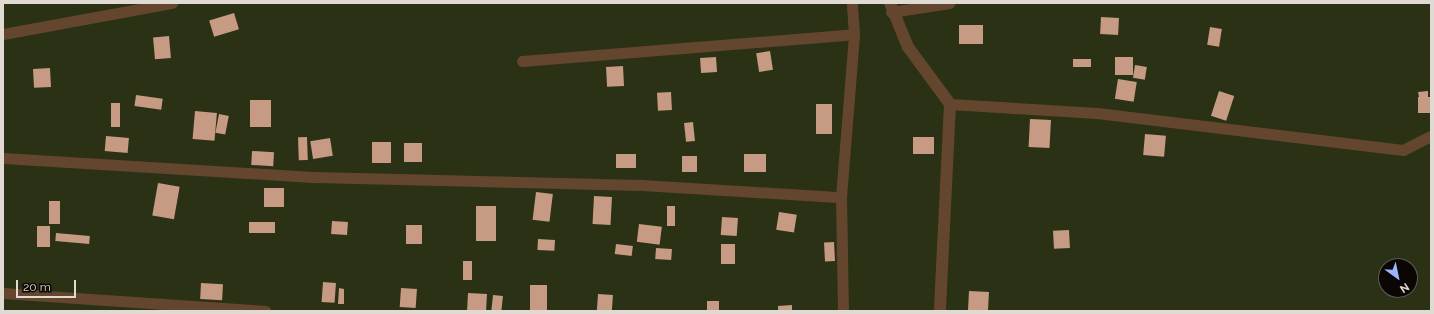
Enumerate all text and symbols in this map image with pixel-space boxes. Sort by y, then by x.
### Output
north arrow [1378,258,1418,298]
scale bar [18,272,78,298]
text: 20 m [23,280,51,294]
text: N [1397,280,1411,295]

